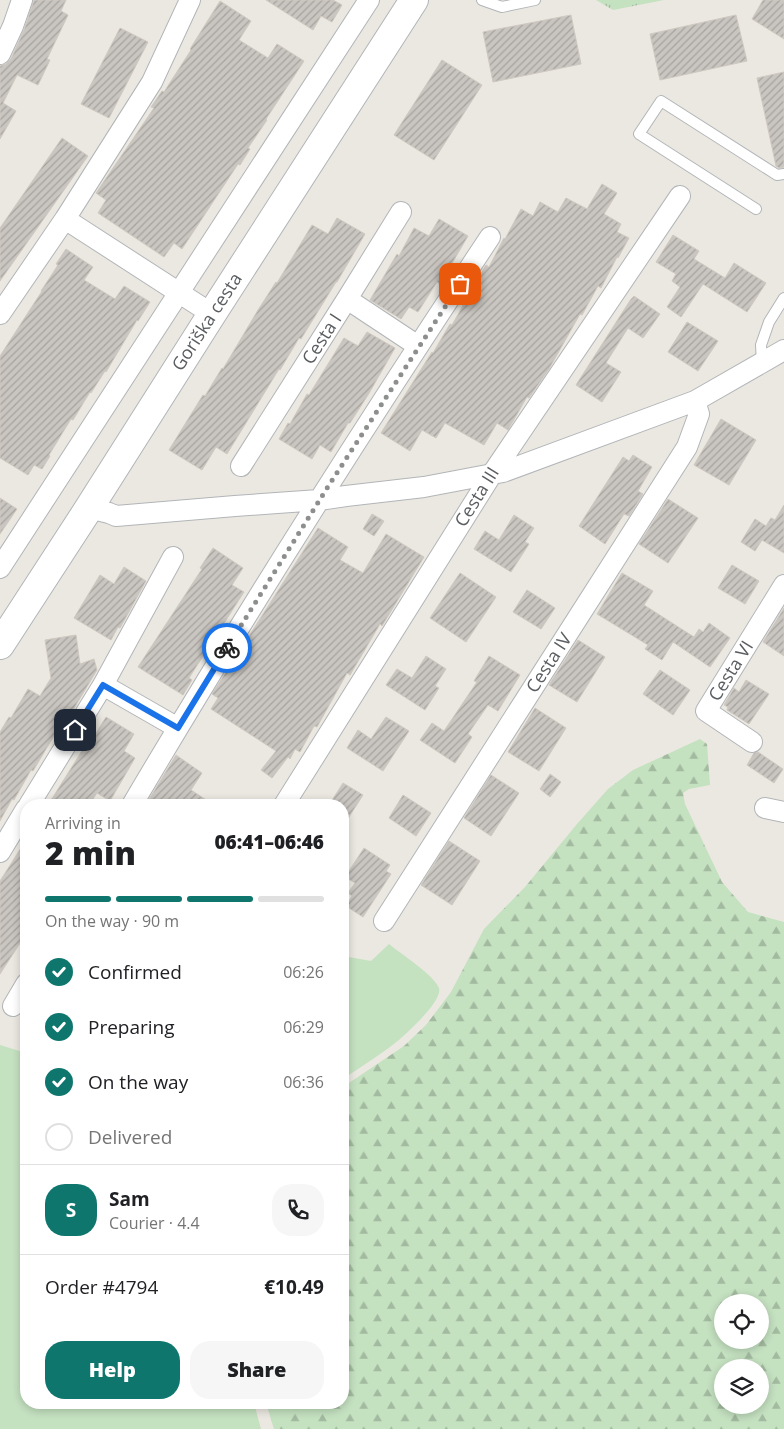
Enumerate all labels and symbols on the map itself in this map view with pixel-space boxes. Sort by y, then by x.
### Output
pin [439,263,481,305]
street label: Goriška cesta [166,268,247,375]
street label: Cesta I [296,308,347,369]
street label: Cesta III [448,462,504,531]
courier [202,623,252,673]
street label: Cesta IV [520,628,577,697]
street label: Cesta VI [702,636,758,705]
pin [54,709,96,751]

